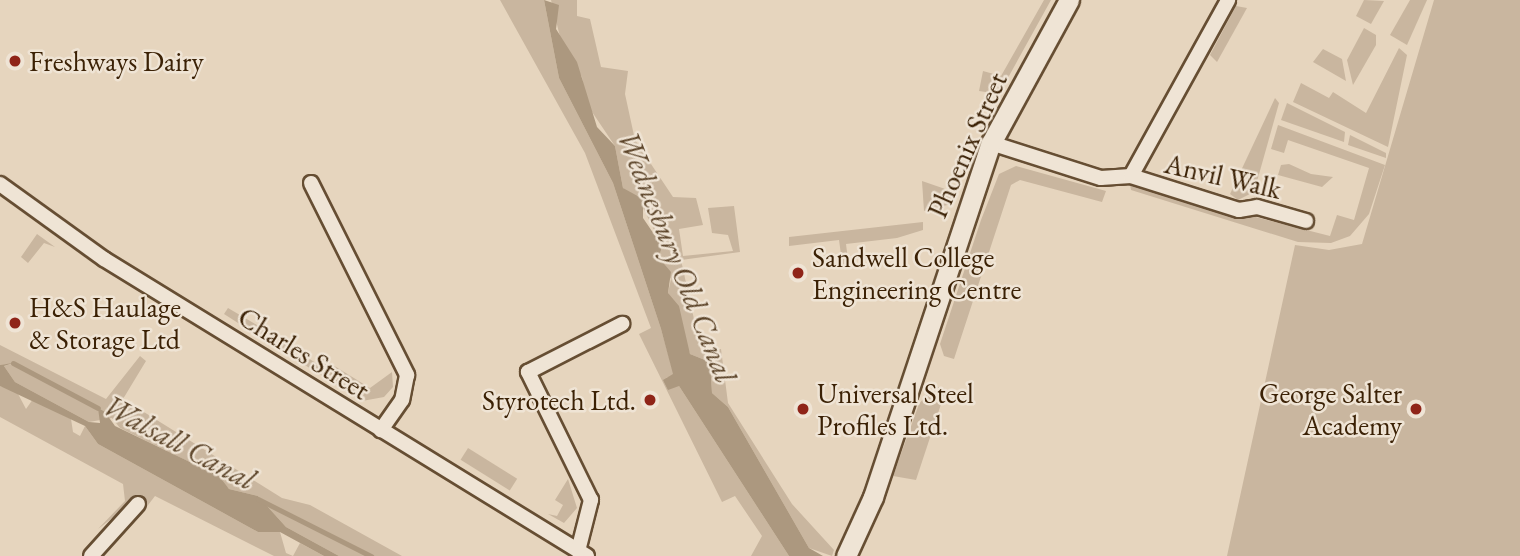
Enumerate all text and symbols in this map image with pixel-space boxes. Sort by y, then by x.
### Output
place label: Freshways Dairy [29,44,204,78]
marker: Freshways Dairy [7,53,23,69]
street label: Phoenix Street [920,67,1014,223]
water label: Wednesbury Old Canal [609,126,743,388]
street label: Anvil Walk [1161,146,1285,206]
place label: Sandwell College Engineering Centre [812,240,1021,306]
marker: Sandwell College Engineering Centre [790,265,806,281]
place label: H&S Haulage & Storage Ltd [29,290,181,356]
street label: Charles Street [232,299,376,407]
marker: H&S Haulage & Storage Ltd [7,315,23,331]
place label: Universal Steel Profiles Ltd. [817,376,974,442]
place label: George Salter Academy [1259,376,1402,442]
place label: Styrotech Ltd. [482,383,636,417]
water label: Walsall Canal [97,388,261,498]
marker: Styrotech Ltd. [642,392,658,408]
marker: Universal Steel Profiles Ltd. [795,401,811,417]
marker: George Salter Academy [1408,401,1424,417]

